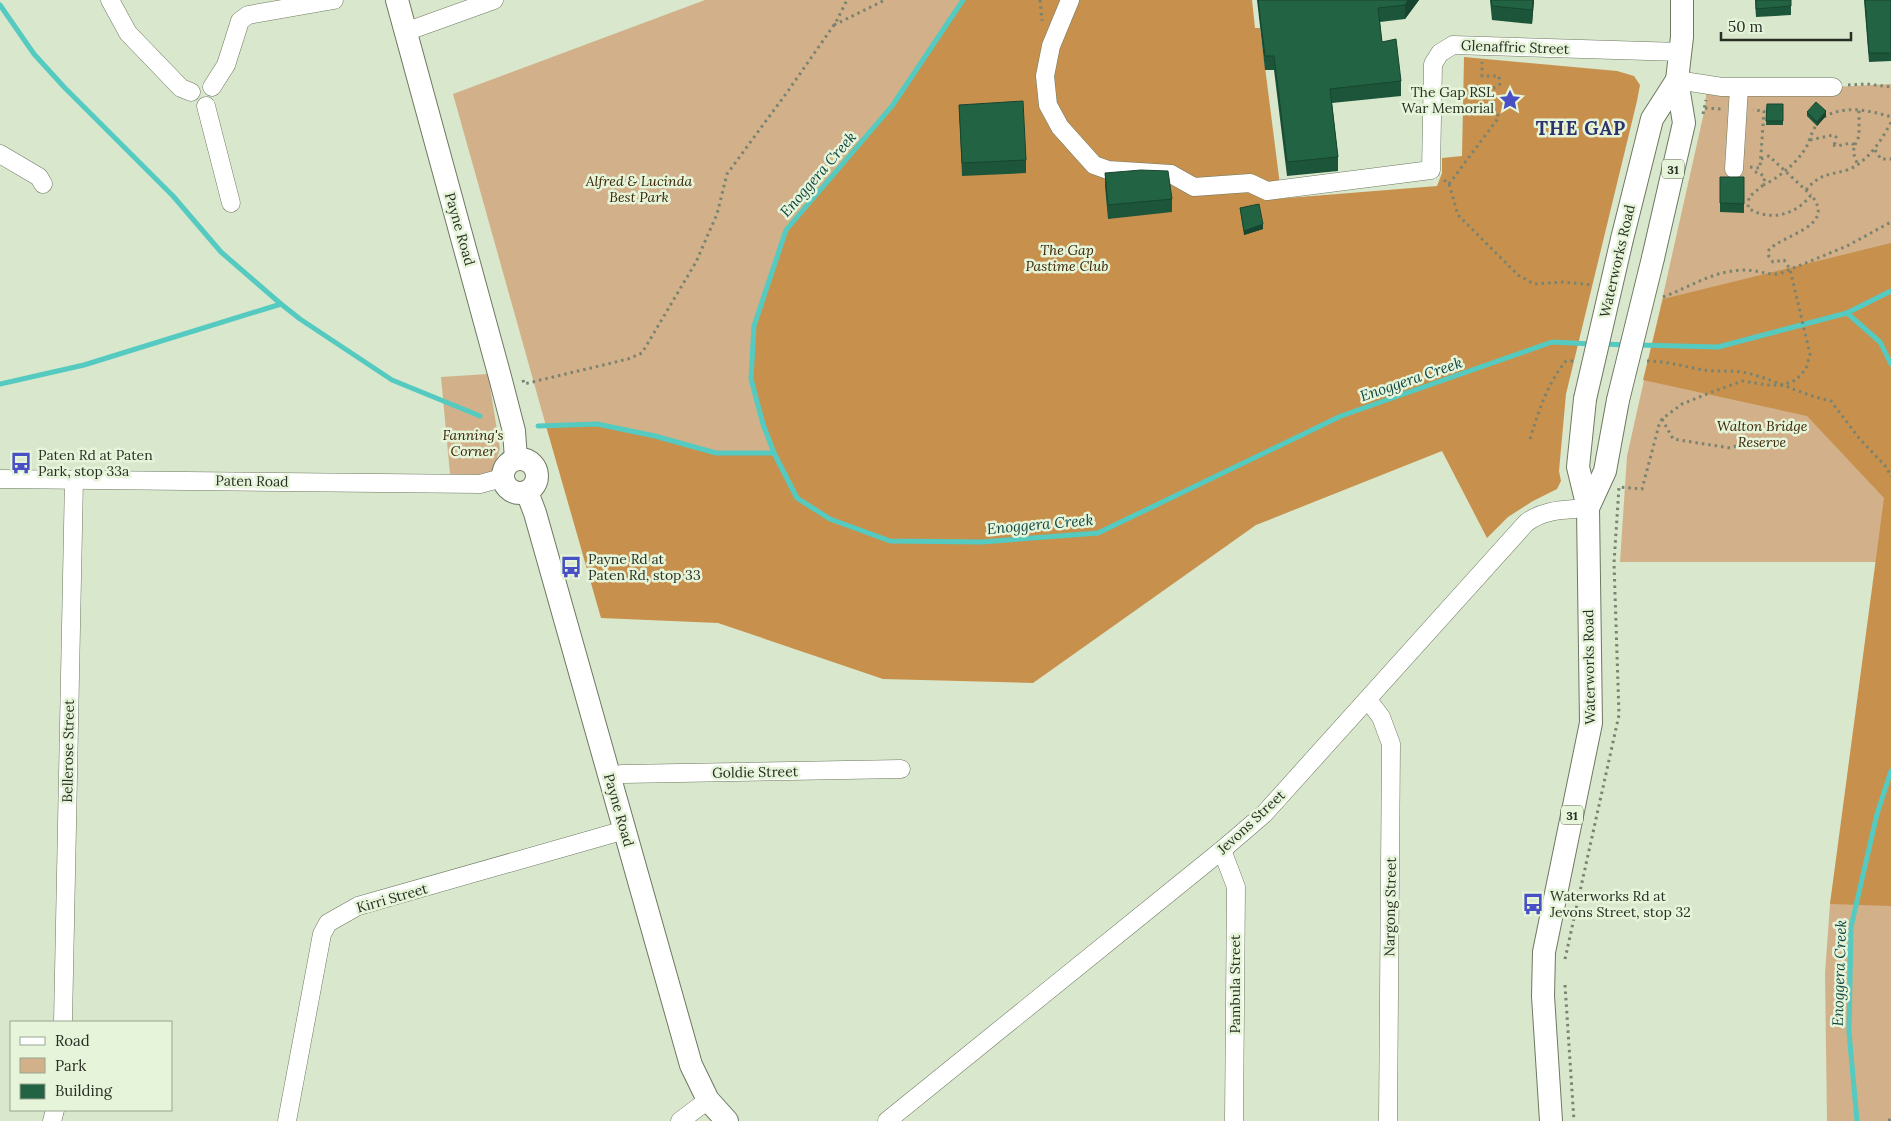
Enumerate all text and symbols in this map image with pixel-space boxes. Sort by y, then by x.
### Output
scale bar [1721,10,1851,42]
text: 50 m [1728,17,1763,36]
street label: Glenaffric Street [1461,36,1570,58]
place label: The Gap RSL War Memorial [1402,83,1494,117]
place icon: The Gap RSL War Memorial [1497,87,1523,113]
district label: THE GAP [1536,116,1626,140]
water label: Enoggera Creek [776,127,860,221]
road number: 31 [1662,160,1684,178]
park label: Alfred & Lucinda Best Park [585,172,692,206]
street label: Payne Road [441,190,479,268]
street label: Waterworks Road [1595,203,1639,319]
park label: The Gap Pastime Club [1025,241,1109,275]
water label: Enoggera Creek [1357,353,1465,405]
park label: Walton Bridge Reserve [1717,417,1808,451]
park label: Fanning's Corner [442,426,504,460]
place label: Paten Rd at Paten Park, stop 33a [38,446,153,480]
bus stop icon: Paten Rd at Paten Park, stop 33a [8,450,34,476]
street label: Paten Road [215,471,289,491]
water label: Enoggera Creek [986,510,1094,538]
place label: Payne Rd at Paten Rd, stop 33 [588,550,701,584]
bus stop icon: Payne Rd at Paten Rd, stop 33 [558,554,584,580]
street label: Waterworks Road [1579,609,1599,725]
street label: Bellerose Street [58,699,78,803]
street label: Goldie Street [712,762,799,782]
street label: Payne Road [600,771,638,849]
street label: Jevons Street [1213,786,1289,859]
road number: 31 [1561,806,1583,824]
street label: Nargong Street [1380,857,1400,957]
street label: Kirri Street [354,879,430,917]
place label: Waterworks Rd at Jevons Street, stop 32 [1549,887,1691,921]
bus stop icon: Waterworks Rd at Jevons Street, stop 32 [1520,891,1546,917]
water label: Enoggera Creek [1828,919,1850,1027]
street label: Pambula Street [1226,934,1244,1034]
legend [10,1021,172,1111]
text: Road [55,1031,90,1050]
text: Park [55,1056,86,1075]
text: Building [55,1081,113,1100]

